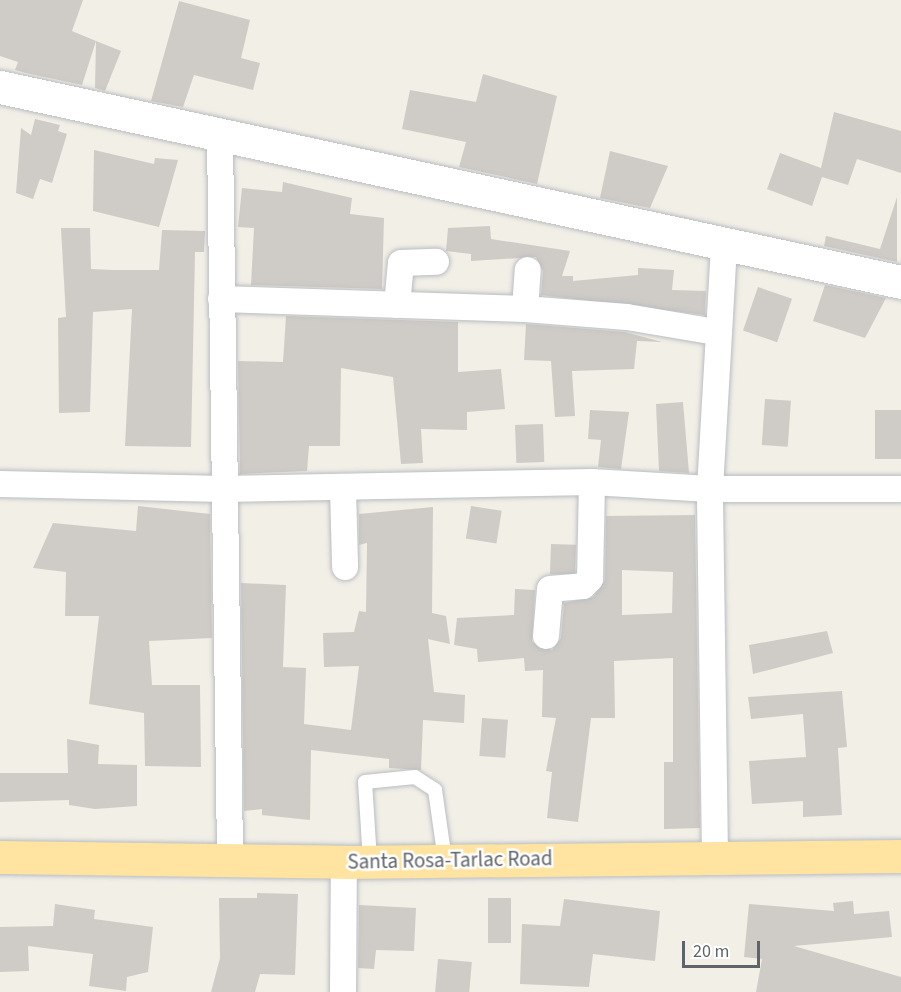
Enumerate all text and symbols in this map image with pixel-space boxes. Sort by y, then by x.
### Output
street label: Santa Rosa-Tarlac Road [347,846,553,874]
scale bar [685,929,763,967]
text: 20 m [693,939,729,964]

